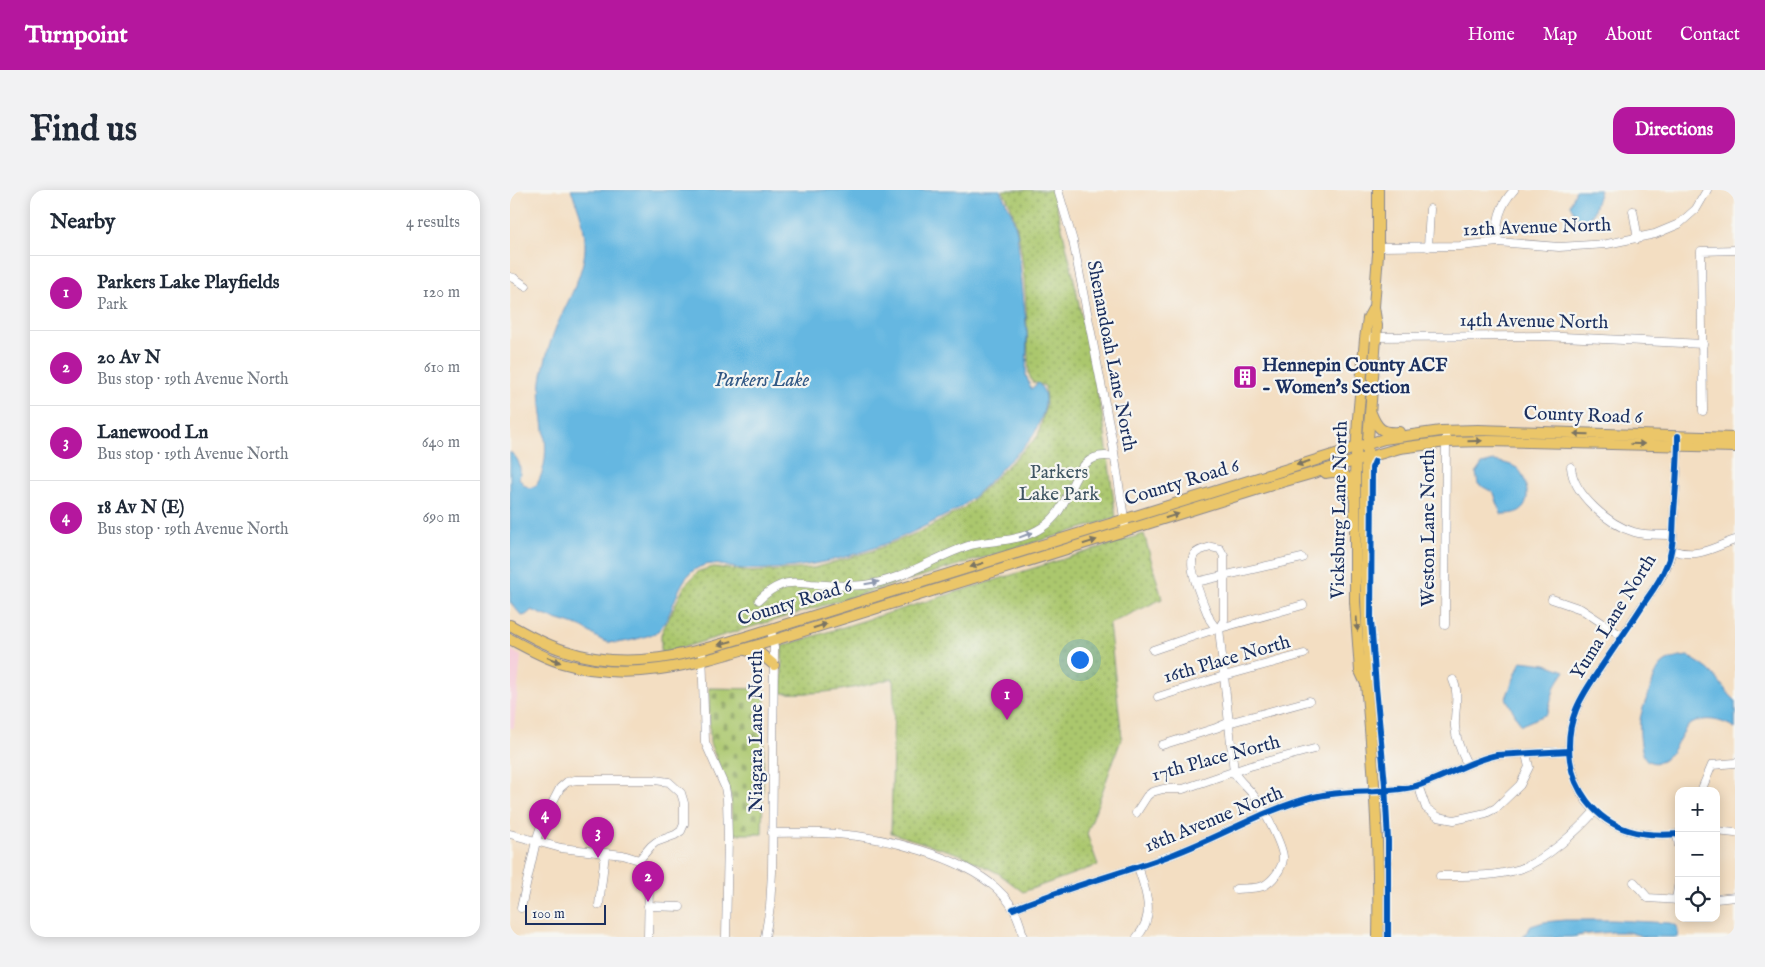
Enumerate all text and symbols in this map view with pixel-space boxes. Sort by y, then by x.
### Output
text: Turnpoint [25,20,128,51]
text: Home [1468,24,1515,47]
text: Map [1543,24,1577,47]
text: About [1605,24,1652,47]
text: Contact [1680,24,1740,47]
button: Directions [1613,107,1735,154]
text: Find us [30,108,137,153]
text: Nearby [50,209,115,236]
text: 4 results [406,213,460,233]
street label: 12th Avenue North [1462,213,1612,243]
street label: Shenandoah Lane North [1081,258,1141,454]
text: Parkers Lake Playfields [97,271,279,295]
text: 1 [63,283,69,303]
text: 120 m [423,283,460,303]
text: Park [97,295,127,315]
street label: 14th Avenue North [1459,309,1609,335]
text: 20 Av N [97,346,161,370]
place label: Hennepin County ACF - Women's Section [1262,354,1448,400]
text: 2 [62,358,70,378]
text: 610 m [424,358,460,378]
building icon: Hennepin County ACF - Women's Section [1232,364,1258,390]
water label: Parkers Lake [715,368,810,393]
text: Bus stop · 19th Avenue North [97,370,289,390]
street label: County Road 6 [1523,402,1644,430]
text: Lanewood Ln [97,421,208,445]
street label: Vicksburg Lane North [1326,421,1354,600]
one-way arrow [1573,430,1589,438]
text: 3 [63,433,69,453]
text: 640 m [422,433,460,453]
one-way arrow [1468,437,1484,445]
one-way arrow [1630,441,1646,449]
text: Bus stop · 19th Avenue North [97,445,289,465]
street label: Weston Lane North [1417,449,1441,607]
street label: County Road 6 [1122,454,1243,512]
one-way arrow [1296,460,1311,468]
park label: Parkers Lake Park [1019,461,1100,507]
text: 18 Av N (E) [97,496,184,520]
text: 4 [62,508,70,528]
text: 690 m [423,508,460,528]
one-way arrow [1165,512,1180,520]
text: Bus stop · 19th Avenue North [97,520,289,540]
one-way arrow [1019,531,1034,539]
one-way arrow [1083,537,1098,545]
street label: Yuma Lane North [1566,550,1662,684]
one-way arrow [969,562,984,569]
street label: County Road 6 [735,574,856,632]
one-way arrow [865,579,881,587]
one-way arrow [1353,616,1361,632]
one-way arrow [813,621,828,629]
street label: 16th Place North [1161,630,1293,690]
one-way arrow [717,639,732,647]
your location [1067,647,1093,673]
street label: Niagara Lane North [745,650,769,812]
one-way arrow [547,656,562,664]
pin: 1 [991,679,1023,720]
street label: 17th Place North [1149,730,1283,788]
street label: 18th Avenue North [1141,781,1287,859]
map controls [1675,787,1720,922]
button: + [1675,787,1720,832]
pin: 4 [529,799,561,840]
pin: 3 [582,817,614,858]
button: − [1675,832,1720,877]
pin: 2 [632,861,664,902]
button: locate [1675,877,1720,922]
scale bar [525,902,606,925]
text: 100 m [532,905,565,923]

